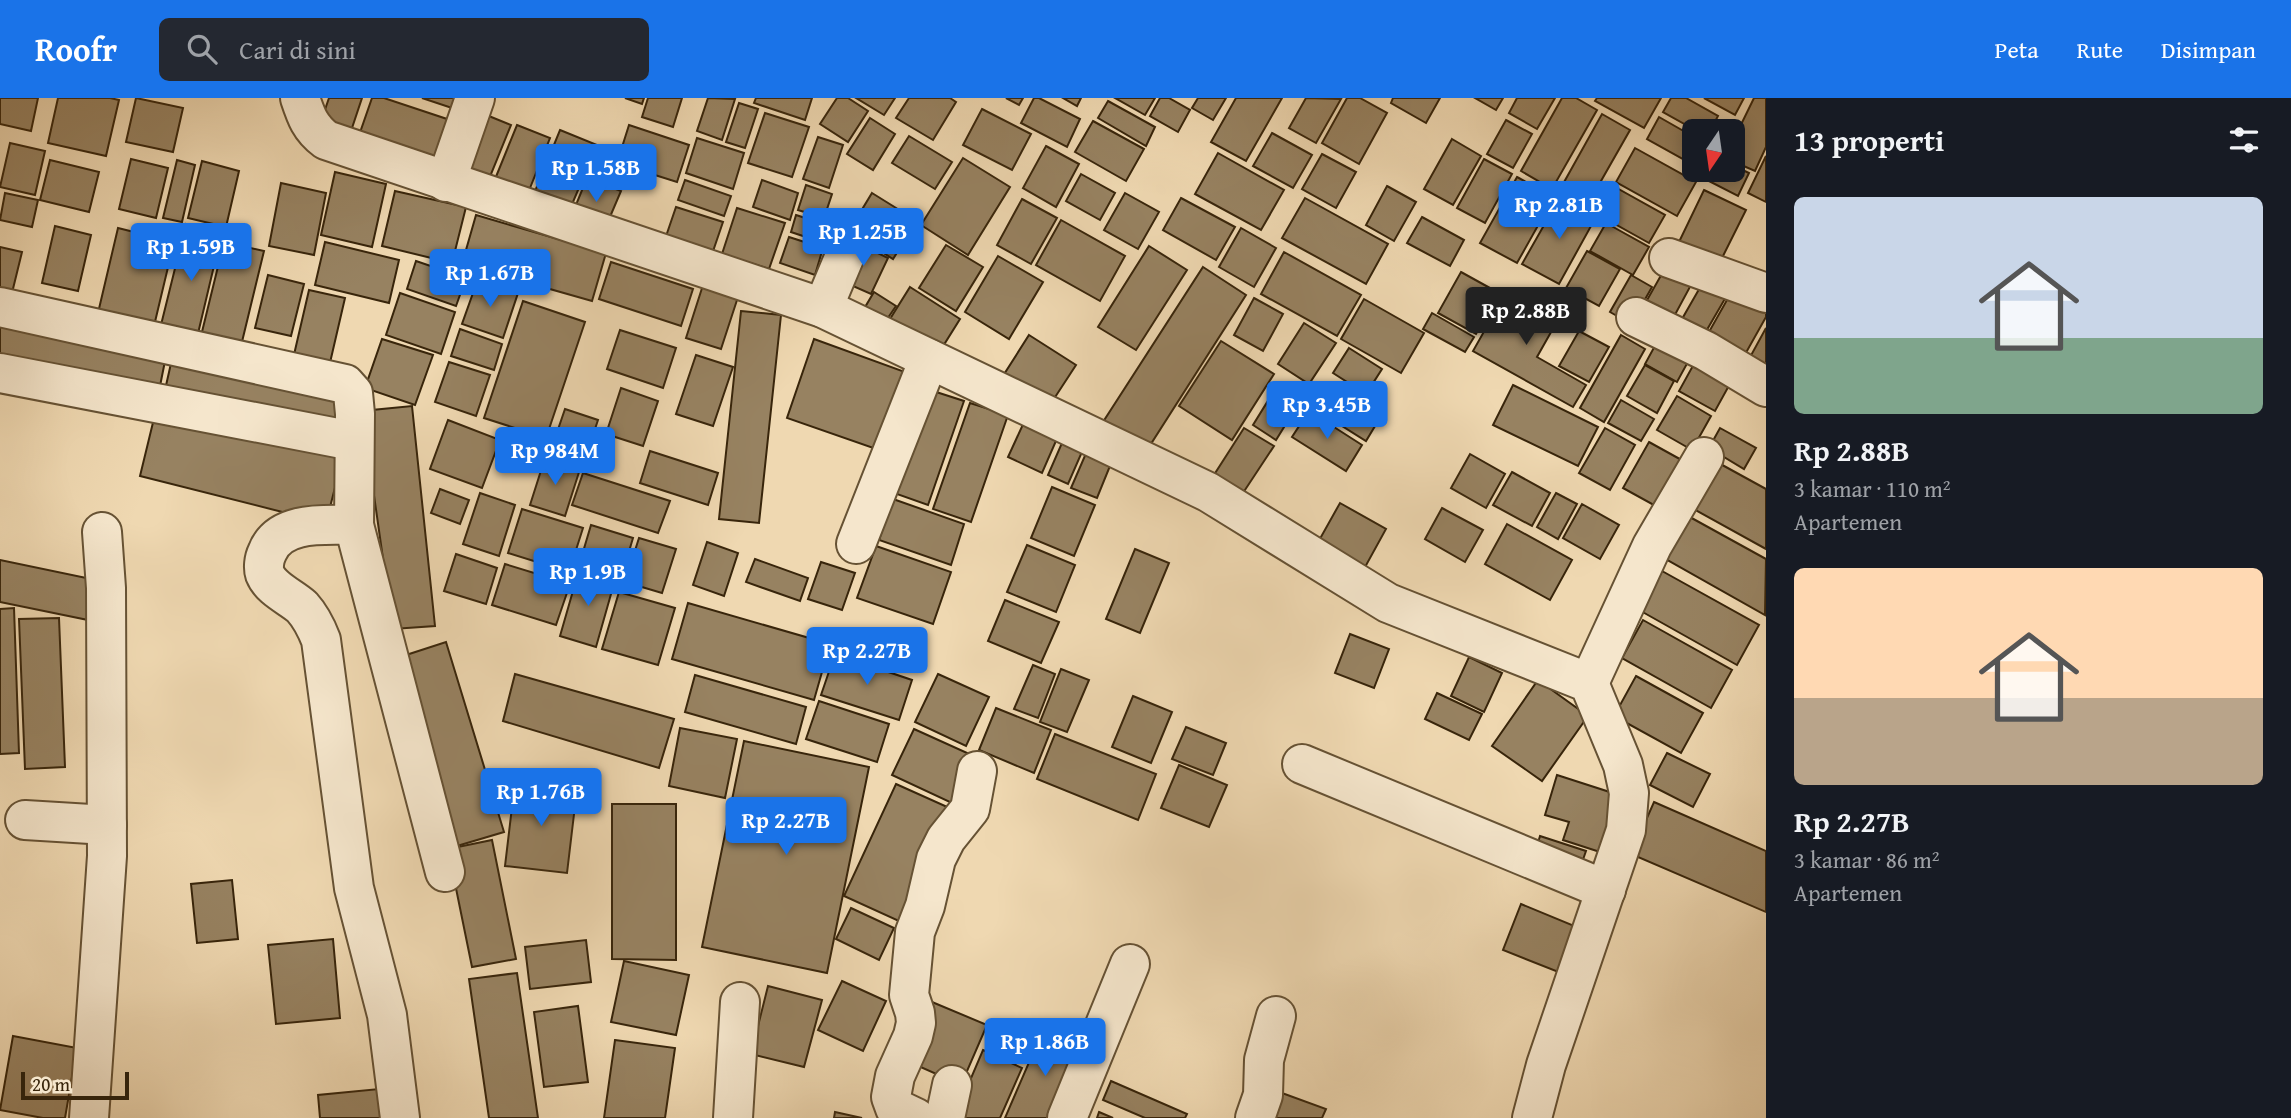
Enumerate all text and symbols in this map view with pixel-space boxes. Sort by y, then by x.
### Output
search box [159,18,649,81]
text: Roofr [35,25,117,73]
icon: search [183,30,221,68]
text: Cari di sini [239,30,356,69]
text: Peta [1995,32,2038,67]
text: Rute [2076,32,2123,67]
text: Disimpan [2161,32,2256,67]
text: 13 properti [1794,118,1944,162]
north arrow [1682,119,1745,182]
map controls [1682,119,1745,182]
icon: filters [2225,121,2263,159]
pin: Rp 1.58B [524,144,668,204]
text: Rp 1.58B [552,150,640,183]
pin: Rp 2.81B [1487,181,1631,241]
text: Rp 2.81B [1515,187,1603,220]
pin: Rp 1.25B [791,208,935,268]
text: Rp 1.25B [819,214,907,247]
pin: Rp 1.59B [119,223,263,283]
text: Rp 1.59B [147,229,235,262]
icon: home [1966,243,2092,369]
pin: Rp 1.67B [418,250,562,309]
text: Rp 1.67B [446,255,534,288]
pin: Rp 2.88B [1454,288,1598,347]
text: Rp 2.88B [1482,293,1570,326]
pin: Rp 3.45B [1255,382,1399,441]
text: Rp 3.45B [1283,387,1371,420]
pin: Rp 984M [490,428,620,487]
text: Rp 2.88B [1794,428,1910,472]
text: Rp 984M [511,433,599,466]
text: 3 kamar · 110 m² [1794,472,1951,505]
text: Apartemen [1794,505,1902,538]
pin: Rp 1.9B [523,548,653,608]
text: Rp 1.9B [550,554,626,587]
icon: home [1966,614,2092,740]
pin: Rp 2.27B [795,628,939,687]
text: Rp 2.27B [823,633,911,666]
pin: Rp 1.76B [469,768,613,828]
text: Rp 1.76B [497,774,585,807]
pin: Rp 2.27B [714,798,858,857]
text: Rp 2.27B [1794,799,1910,843]
text: Rp 2.27B [742,803,830,836]
text: 3 kamar · 86 m² [1794,843,1940,876]
text: Apartemen [1794,876,1902,909]
pin: Rp 1.86B [973,1018,1117,1078]
text: Rp 1.86B [1001,1024,1089,1057]
scale bar [21,1069,130,1101]
text: 20 m [32,1070,70,1098]

